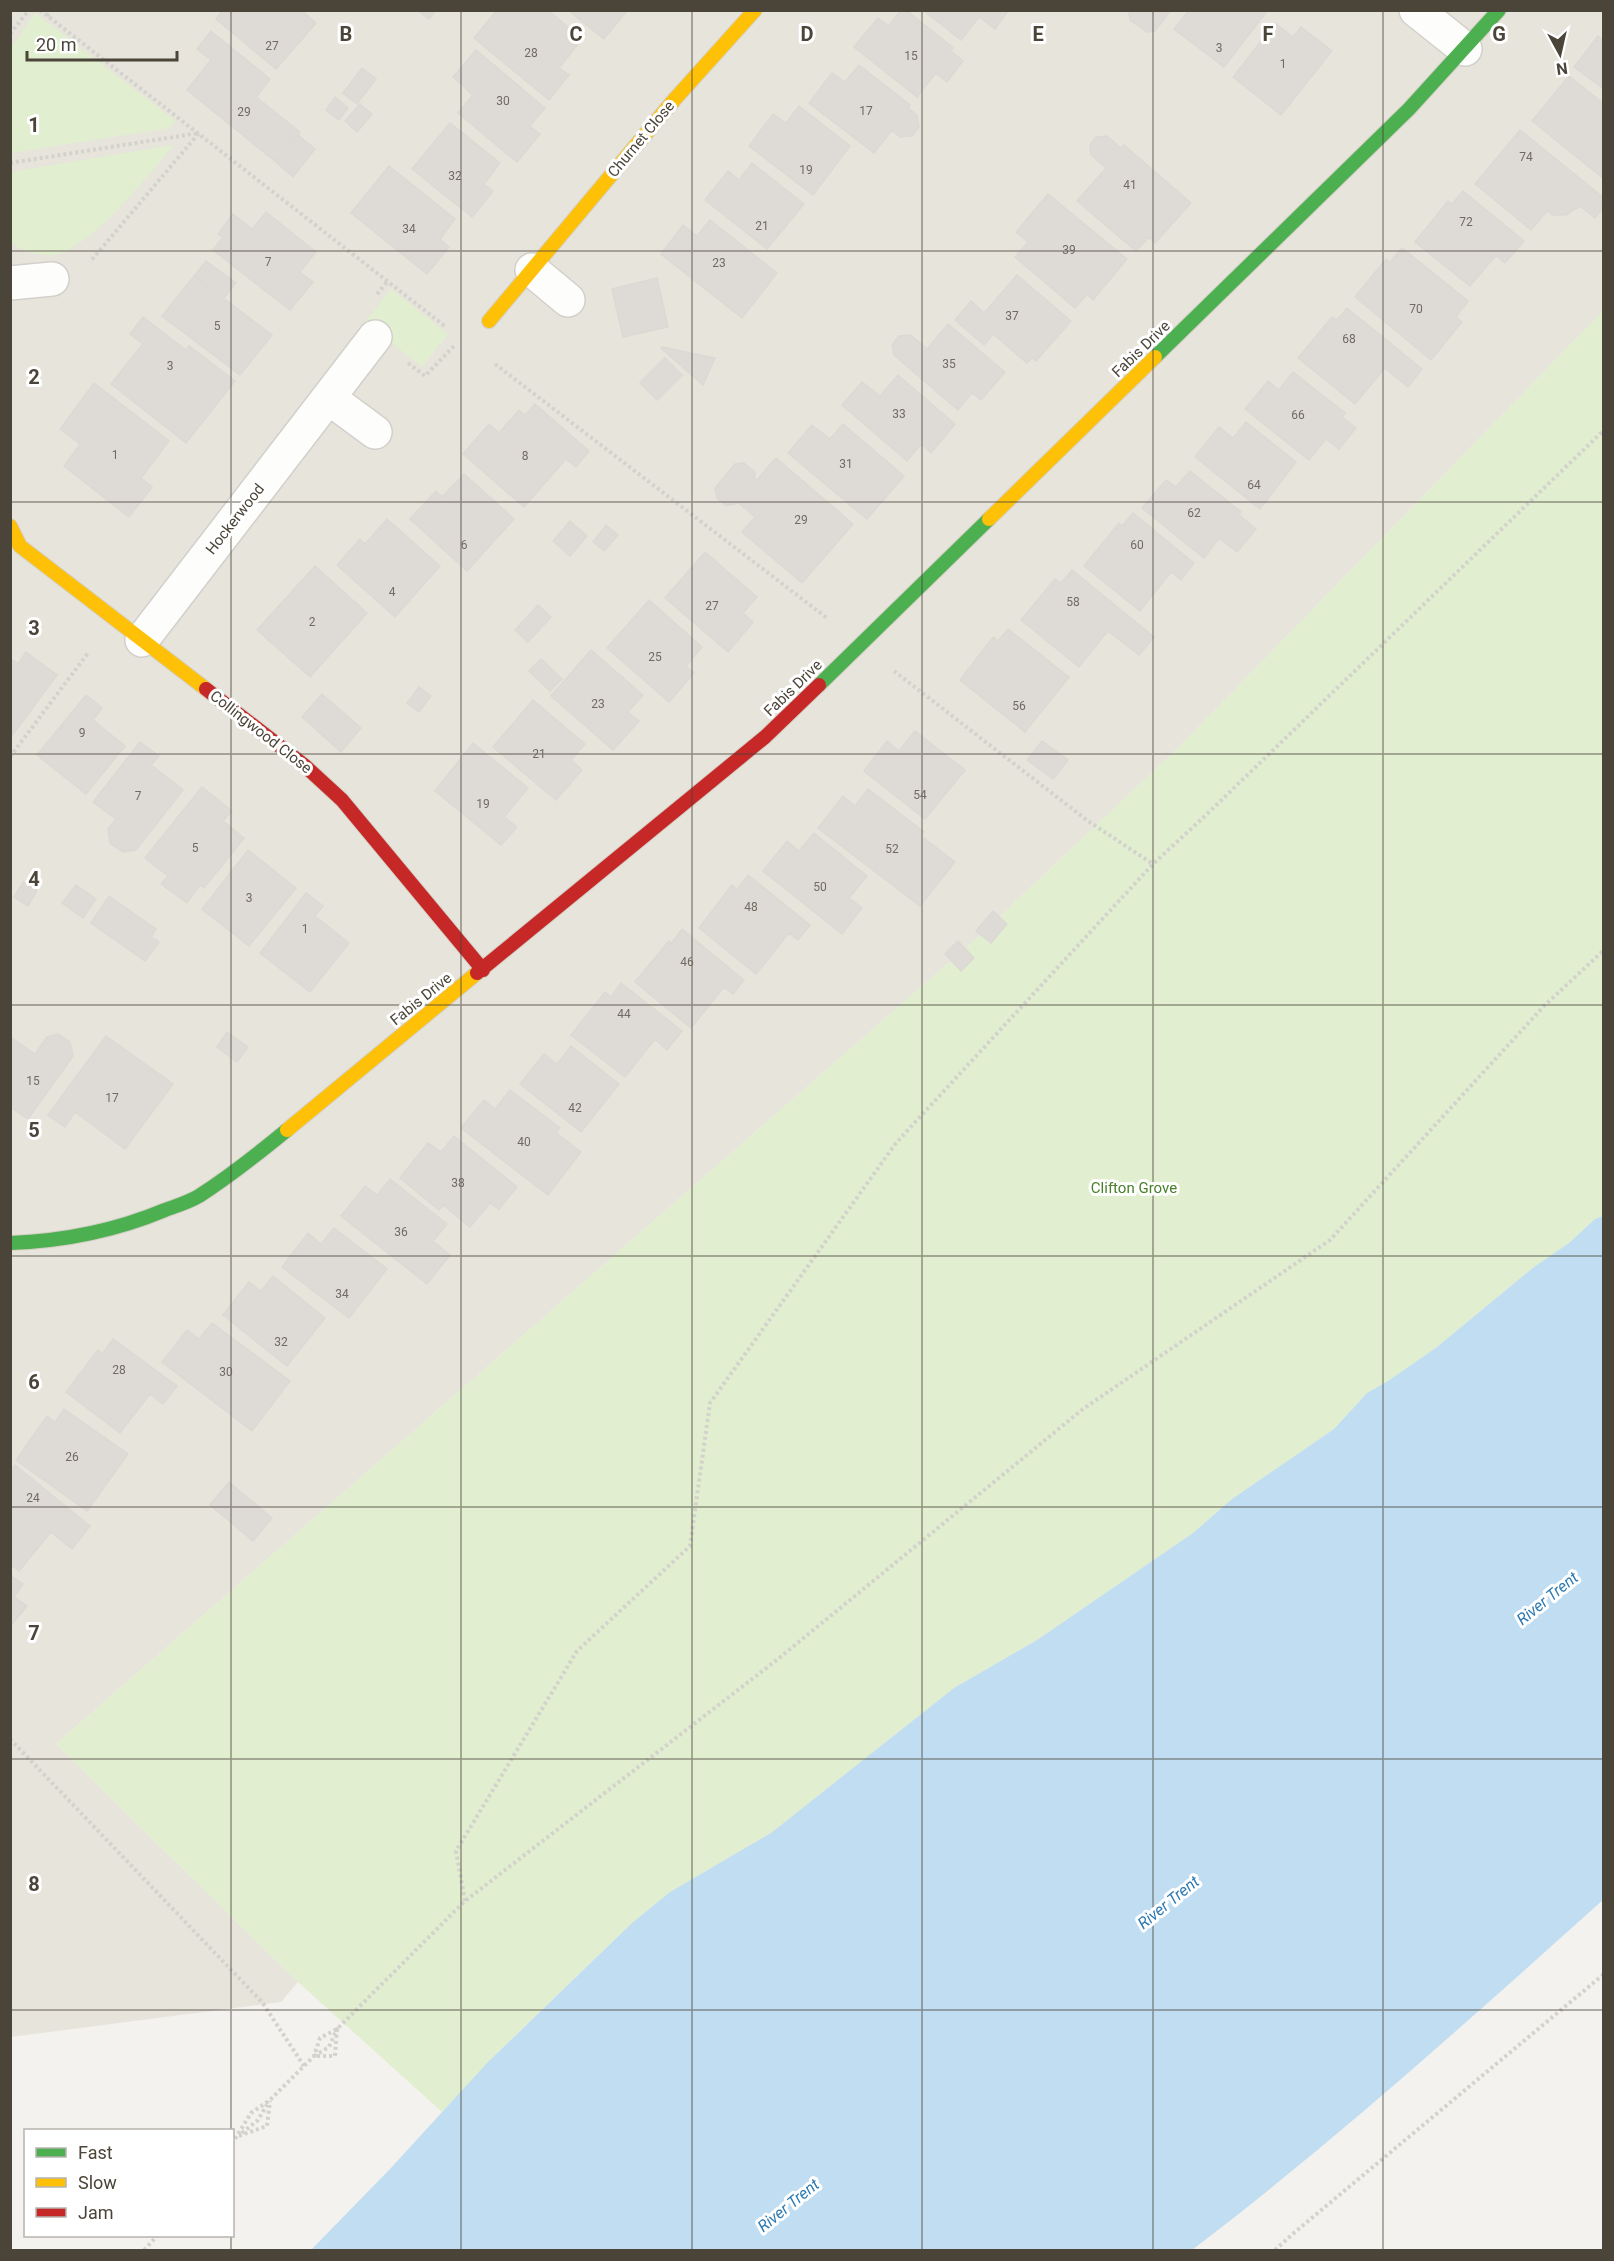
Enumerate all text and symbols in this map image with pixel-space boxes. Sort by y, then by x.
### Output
text: B [340,22,352,46]
text: C [569,22,583,46]
text: D [801,22,814,46]
text: E [1032,22,1044,46]
text: F [1263,22,1274,46]
text: G [1492,22,1506,46]
scale bar [27,24,177,62]
north arrow [1530,24,1590,84]
text: 20 m [36,34,76,55]
house number: 27 [265,39,279,53]
house number: 3 [1216,41,1222,55]
house number: 28 [524,46,538,60]
house number: 15 [904,49,918,63]
house number: 1 [1280,57,1286,71]
text: N [1555,58,1569,79]
house number: 30 [496,94,510,108]
street label: Churnet Close [604,97,678,181]
house number: 17 [859,104,873,118]
house number: 29 [237,105,251,119]
text: 1 [28,113,40,137]
house number: 74 [1519,150,1533,164]
house number: 19 [799,163,813,177]
house number: 32 [448,169,462,183]
house number: 41 [1123,178,1137,192]
house number: 72 [1459,215,1473,229]
house number: 21 [755,219,769,233]
house number: 34 [402,222,416,236]
house number: 39 [1062,243,1076,257]
house number: 7 [265,255,272,269]
house number: 23 [712,256,726,270]
house number: 70 [1409,302,1423,316]
house number: 37 [1005,309,1019,323]
street label: Fabis Drive [1108,317,1174,381]
house number: 5 [214,319,221,333]
house number: 68 [1342,332,1356,346]
house number: 35 [942,357,956,371]
house number: 3 [167,359,173,373]
text: 2 [28,365,40,389]
house number: 33 [892,407,906,421]
house number: 66 [1291,408,1305,422]
house number: 1 [112,448,118,462]
house number: 8 [522,449,529,463]
house number: 31 [839,457,853,471]
house number: 64 [1247,478,1261,492]
street label: Hockerwood [202,480,268,558]
house number: 62 [1187,506,1201,520]
house number: 29 [794,513,808,527]
house number: 6 [461,538,468,552]
house number: 60 [1130,538,1144,552]
house number: 4 [389,585,396,599]
house number: 58 [1066,595,1080,609]
house number: 27 [705,599,719,613]
house number: 2 [309,615,316,629]
text: 3 [28,616,40,640]
house number: 25 [648,650,662,664]
street label: Fabis Drive [760,656,826,720]
street label: Collingwood Close [207,687,316,777]
house number: 23 [591,697,605,711]
house number: 56 [1012,699,1026,713]
house number: 9 [79,726,85,740]
house number: 21 [532,747,546,761]
house number: 54 [913,788,927,802]
house number: 7 [135,789,142,803]
house number: 19 [476,797,490,811]
house number: 5 [192,841,199,855]
house number: 52 [885,842,899,856]
text: 4 [28,867,40,891]
house number: 50 [813,880,827,894]
house number: 3 [246,891,252,905]
house number: 48 [744,900,758,914]
house number: 1 [302,922,308,936]
house number: 46 [680,955,694,969]
street label: Fabis Drive [387,969,455,1029]
house number: 44 [617,1007,631,1021]
house number: 15 [26,1074,40,1088]
house number: 17 [105,1091,119,1105]
house number: 42 [568,1101,582,1115]
text: 5 [28,1118,40,1142]
house number: 40 [517,1135,531,1149]
house number: 38 [451,1176,465,1190]
park label: Clifton Grove [1091,1179,1177,1197]
house number: 36 [394,1225,408,1239]
house number: 34 [335,1287,349,1301]
house number: 32 [274,1335,288,1349]
house number: 28 [112,1363,126,1377]
house number: 30 [219,1365,233,1379]
text: 6 [28,1370,40,1394]
house number: 26 [65,1450,79,1464]
house number: 24 [26,1491,40,1505]
water label: River Trent [1513,1567,1583,1629]
text: 7 [28,1621,40,1645]
water label: River Trent [1134,1871,1204,1933]
text: 8 [28,1872,40,1896]
legend [24,2129,234,2237]
text: Fast [78,2142,113,2163]
text: Slow [78,2172,117,2193]
water label: River Trent [754,2174,824,2236]
text: Jam [78,2202,114,2223]

